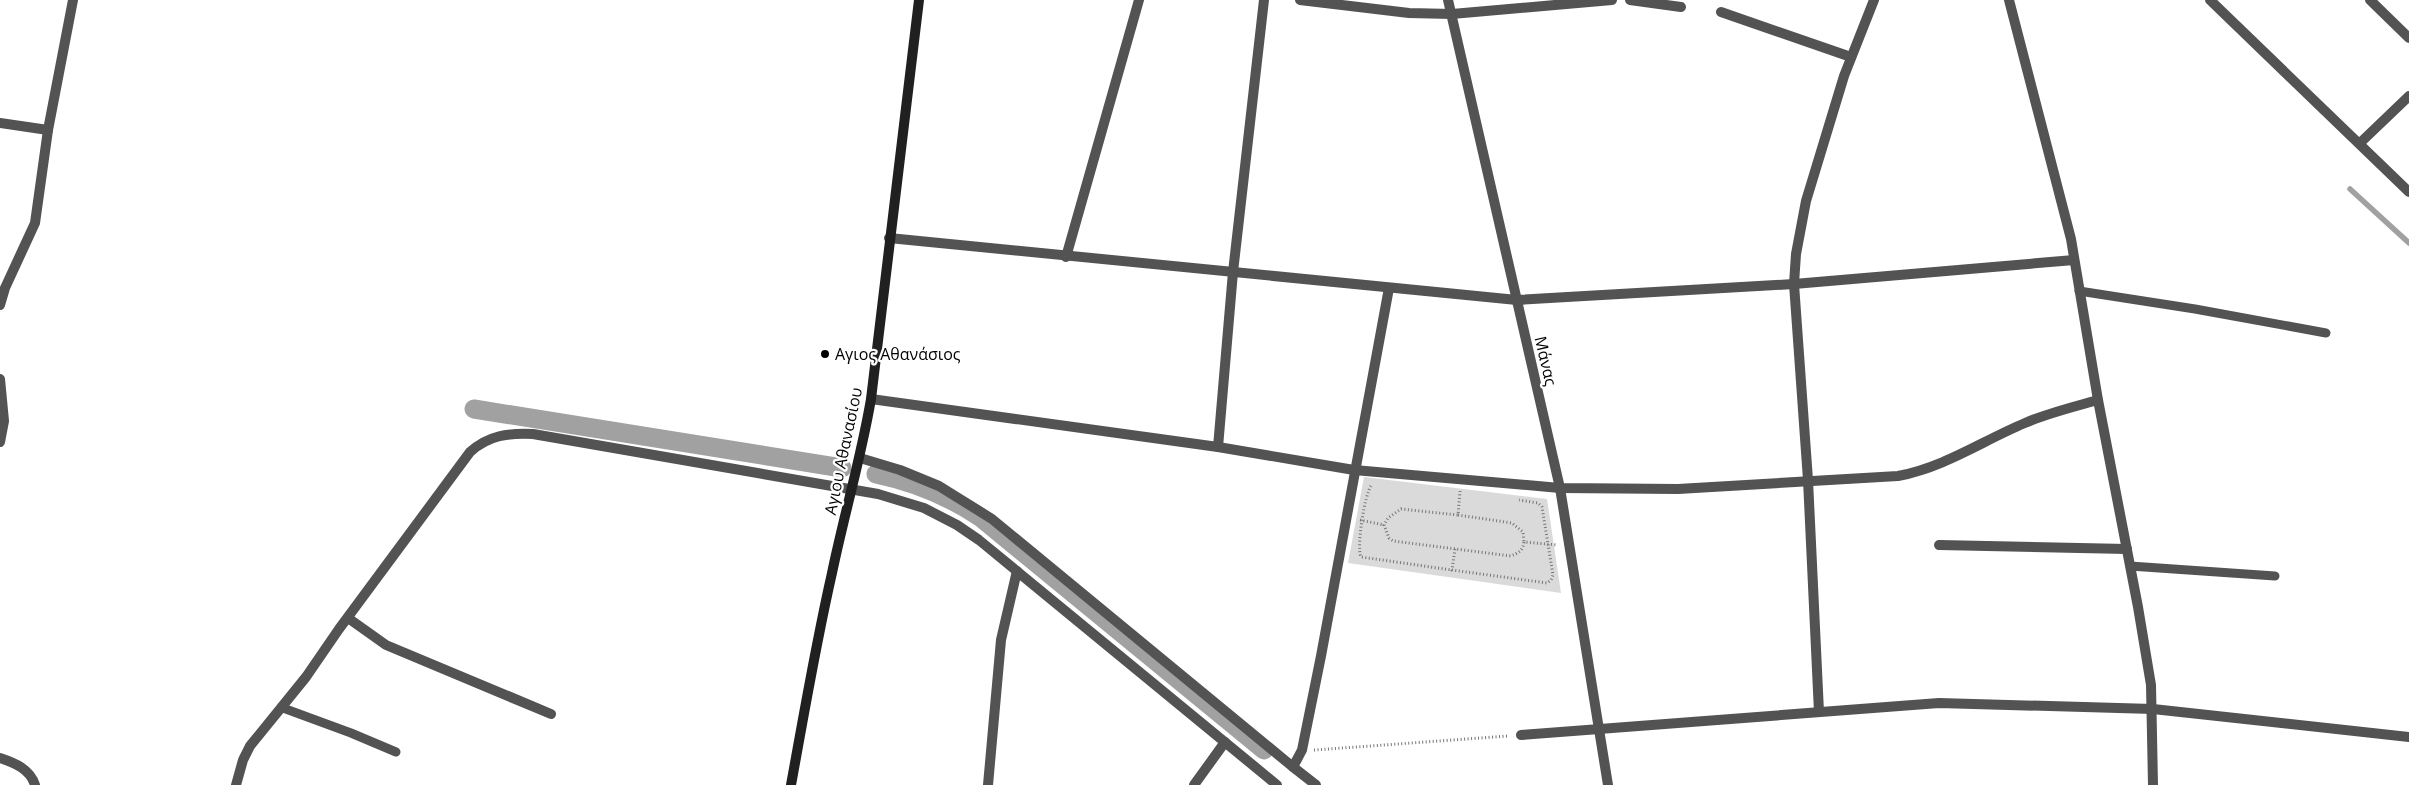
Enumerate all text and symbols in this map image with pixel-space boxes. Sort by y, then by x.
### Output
street label: Μάνας [1530,334,1562,388]
place label: Αγιος Αθανάσιος [835,343,961,365]
marker: Αγιος Αθανάσιος [819,348,831,360]
street label: Αγιου Αθανασίου [819,385,867,517]

